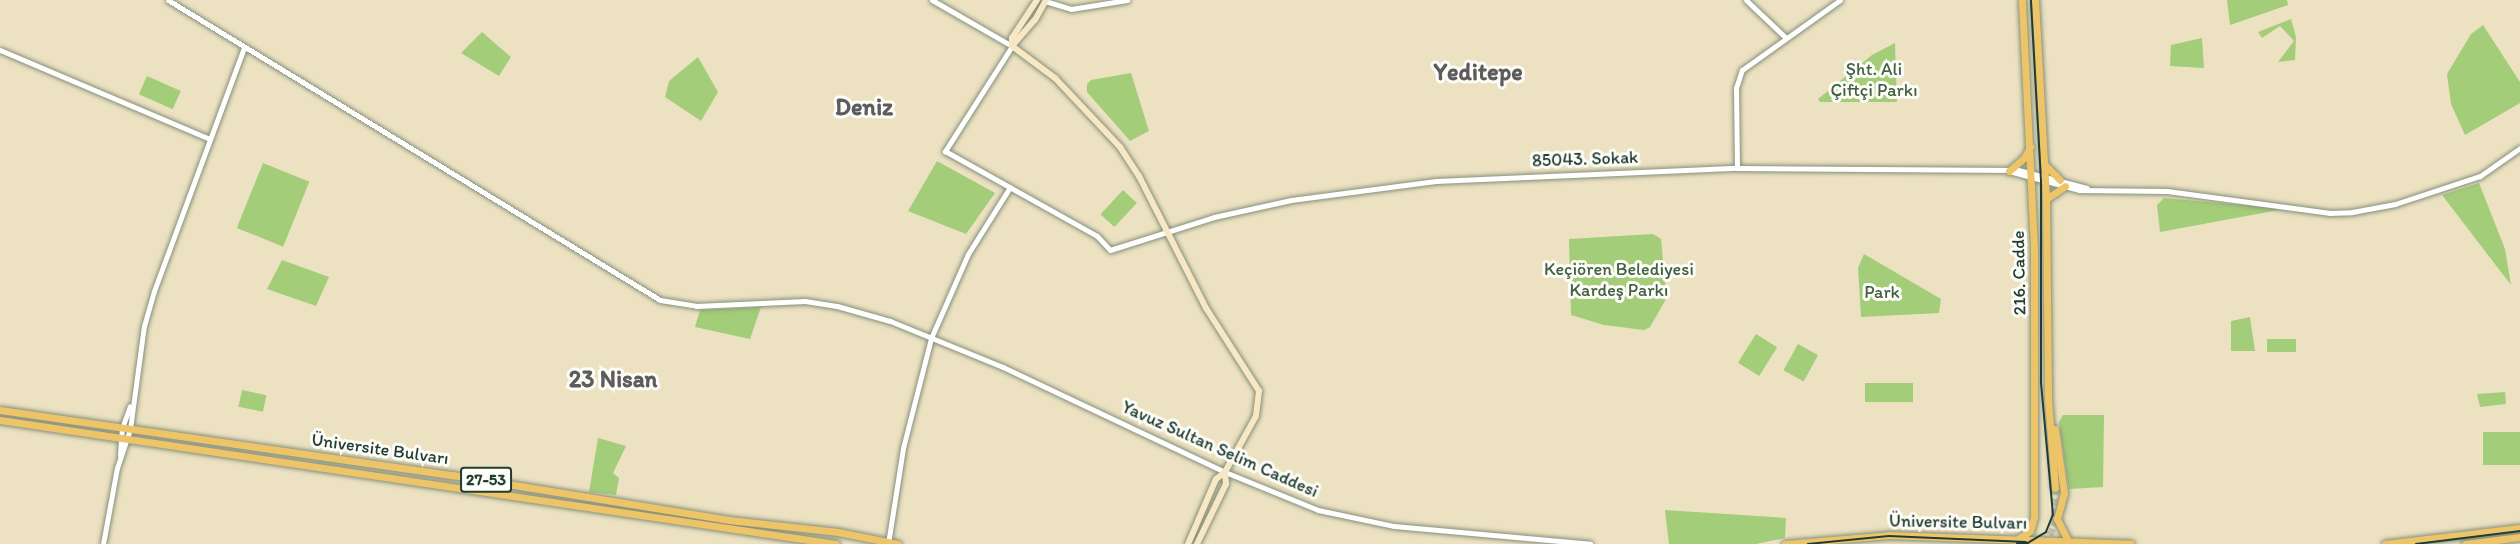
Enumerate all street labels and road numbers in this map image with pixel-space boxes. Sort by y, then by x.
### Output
street label: 85043. Sokak [1532,146,1638,172]
street label: 216. Cadde [2007,230,2031,316]
street label: Yavuz Sultan Selim Caddesi [1119,396,1321,502]
street label: Üniversite Bulvarı [310,429,450,469]
road number: 27-53 [459,467,513,493]
street label: Üniversite Bulvarı [1889,510,2027,534]

